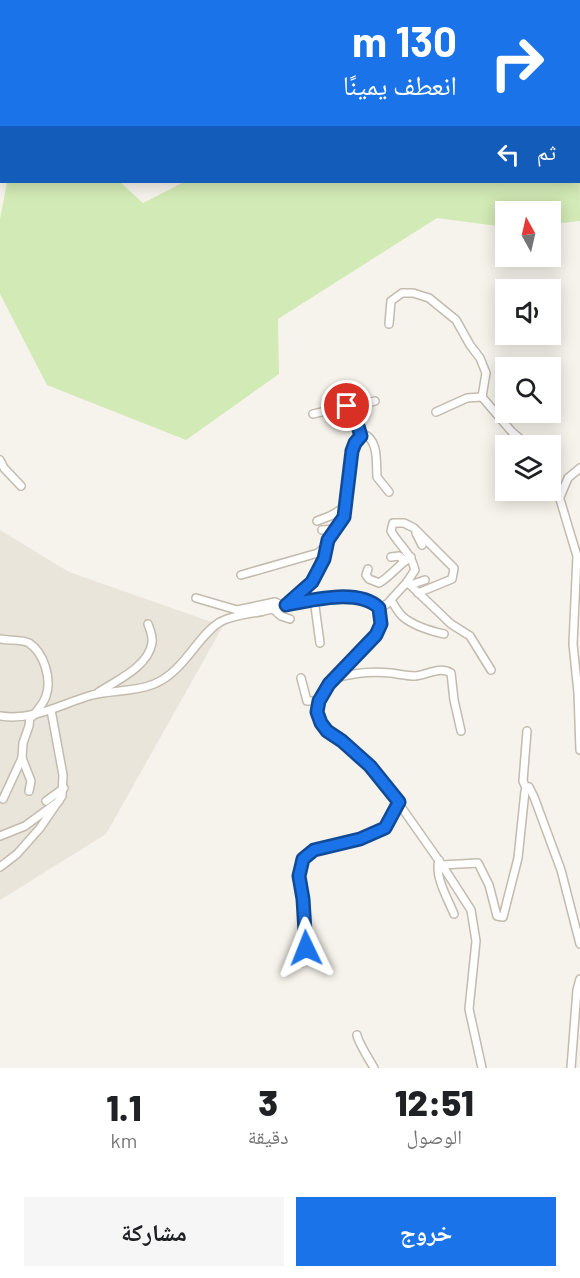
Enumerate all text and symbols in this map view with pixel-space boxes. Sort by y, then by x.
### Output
text: 130 m [352,15,457,65]
icon: right [478,24,556,102]
text: انعطف يمينًا [343,68,457,100]
icon: left [492,138,525,171]
text: ثم [537,138,556,164]
north arrow [495,201,561,267]
map controls [495,201,561,501]
button: sound [495,279,561,345]
button: search [495,357,561,423]
pin [321,380,372,431]
icon: arrive [330,389,363,422]
button: layers [495,435,561,501]
position arrow [274,916,338,980]
text: 3 [258,1080,278,1123]
text: 12:51 [395,1080,474,1123]
text: 1.1 [106,1085,141,1128]
text: دقيقة [248,1124,288,1148]
text: الوصول [407,1124,462,1148]
text: km [111,1128,137,1152]
button: مشاركة [24,1197,284,1266]
button: خروج [296,1197,556,1266]

